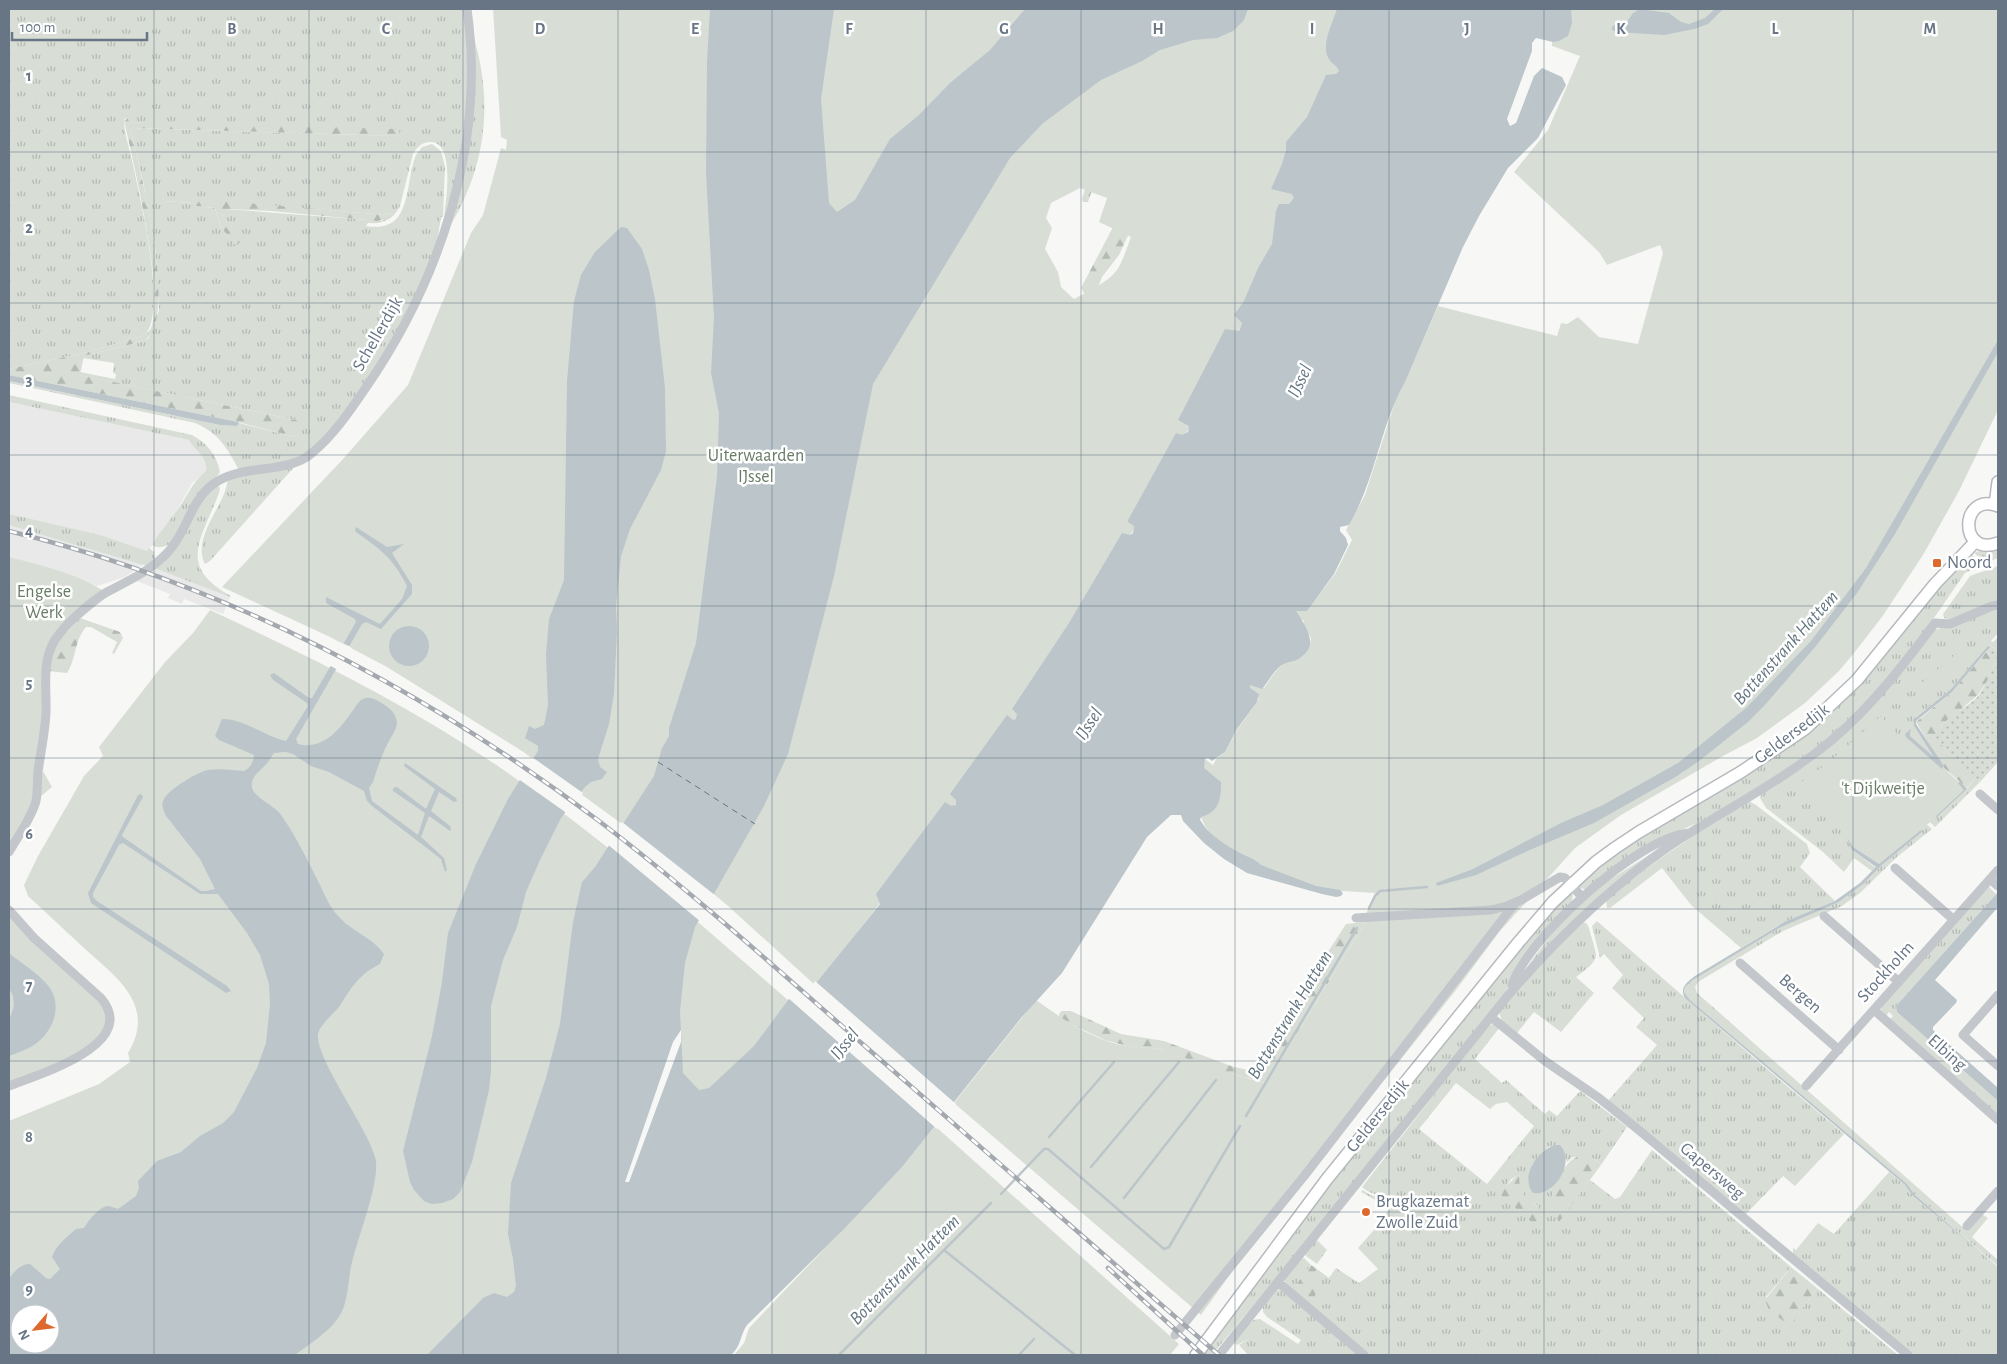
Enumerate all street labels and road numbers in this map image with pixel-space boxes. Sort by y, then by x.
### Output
street label: Schellerdijk [350,293,407,374]
street label: Geldersedijk [1751,700,1833,768]
street label: Stockholm [1854,938,1918,1006]
street label: Bergen [1775,971,1825,1017]
street label: Elbing [1924,1031,1970,1075]
street label: Geldersedijk [1343,1075,1413,1156]
street label: Gapersweg [1676,1139,1748,1203]

